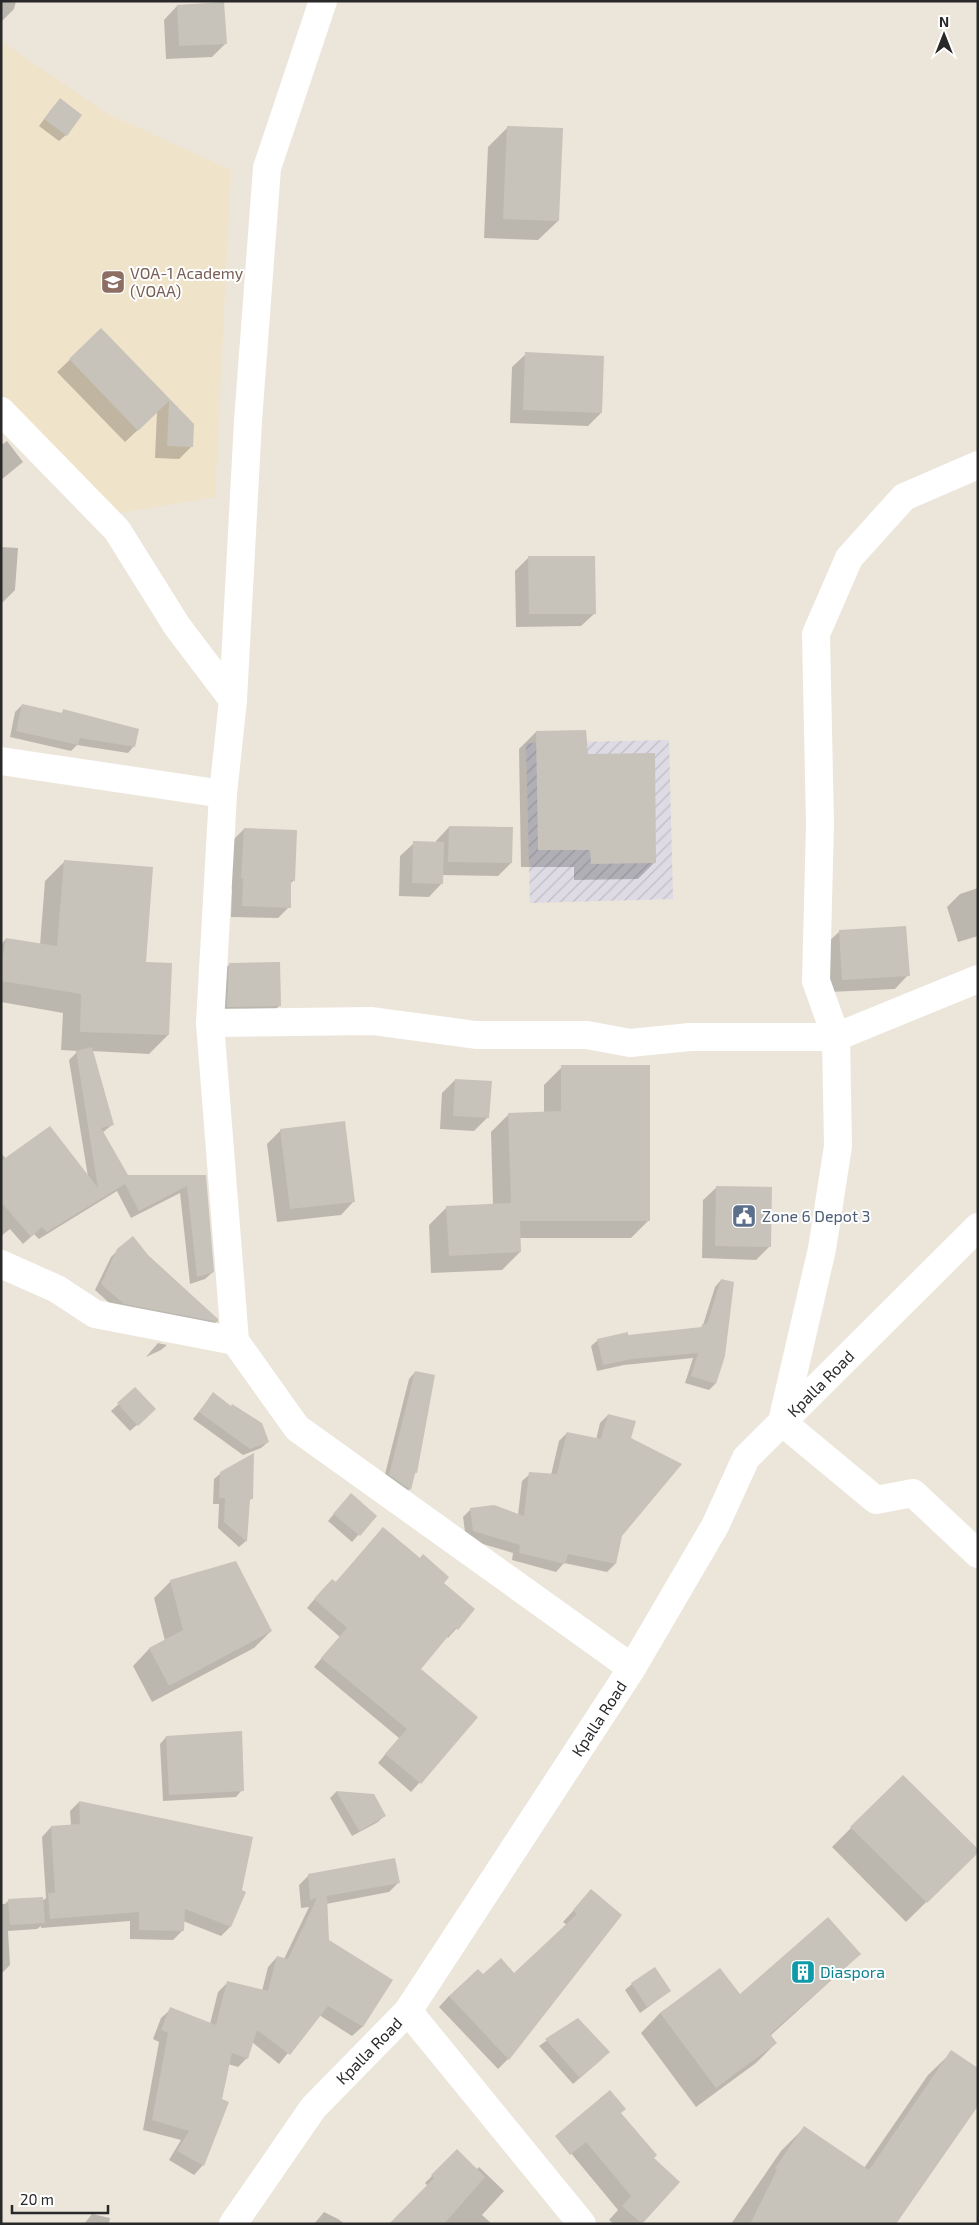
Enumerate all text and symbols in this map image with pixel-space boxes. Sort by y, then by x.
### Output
north arrow [919,10,969,60]
text: N [939,13,949,30]
place label: VOA-1 Academy (VOAA) [130,263,244,300]
school or university icon: VOA-1 Academy (VOAA) [100,269,126,295]
public building icon: Zone 6 Depot 3 [731,1203,757,1229]
place label: Zone 6 Depot 3 [762,1206,870,1225]
street label: Kpalla Road [783,1346,858,1420]
street label: Kpalla Road [567,1677,630,1760]
building icon: Diaspora [790,1959,816,1985]
place label: Diaspora [820,1962,885,1981]
street label: Kpalla Road [332,2013,406,2088]
scale bar [12,2182,109,2214]
text: 20 m [20,2190,54,2208]

